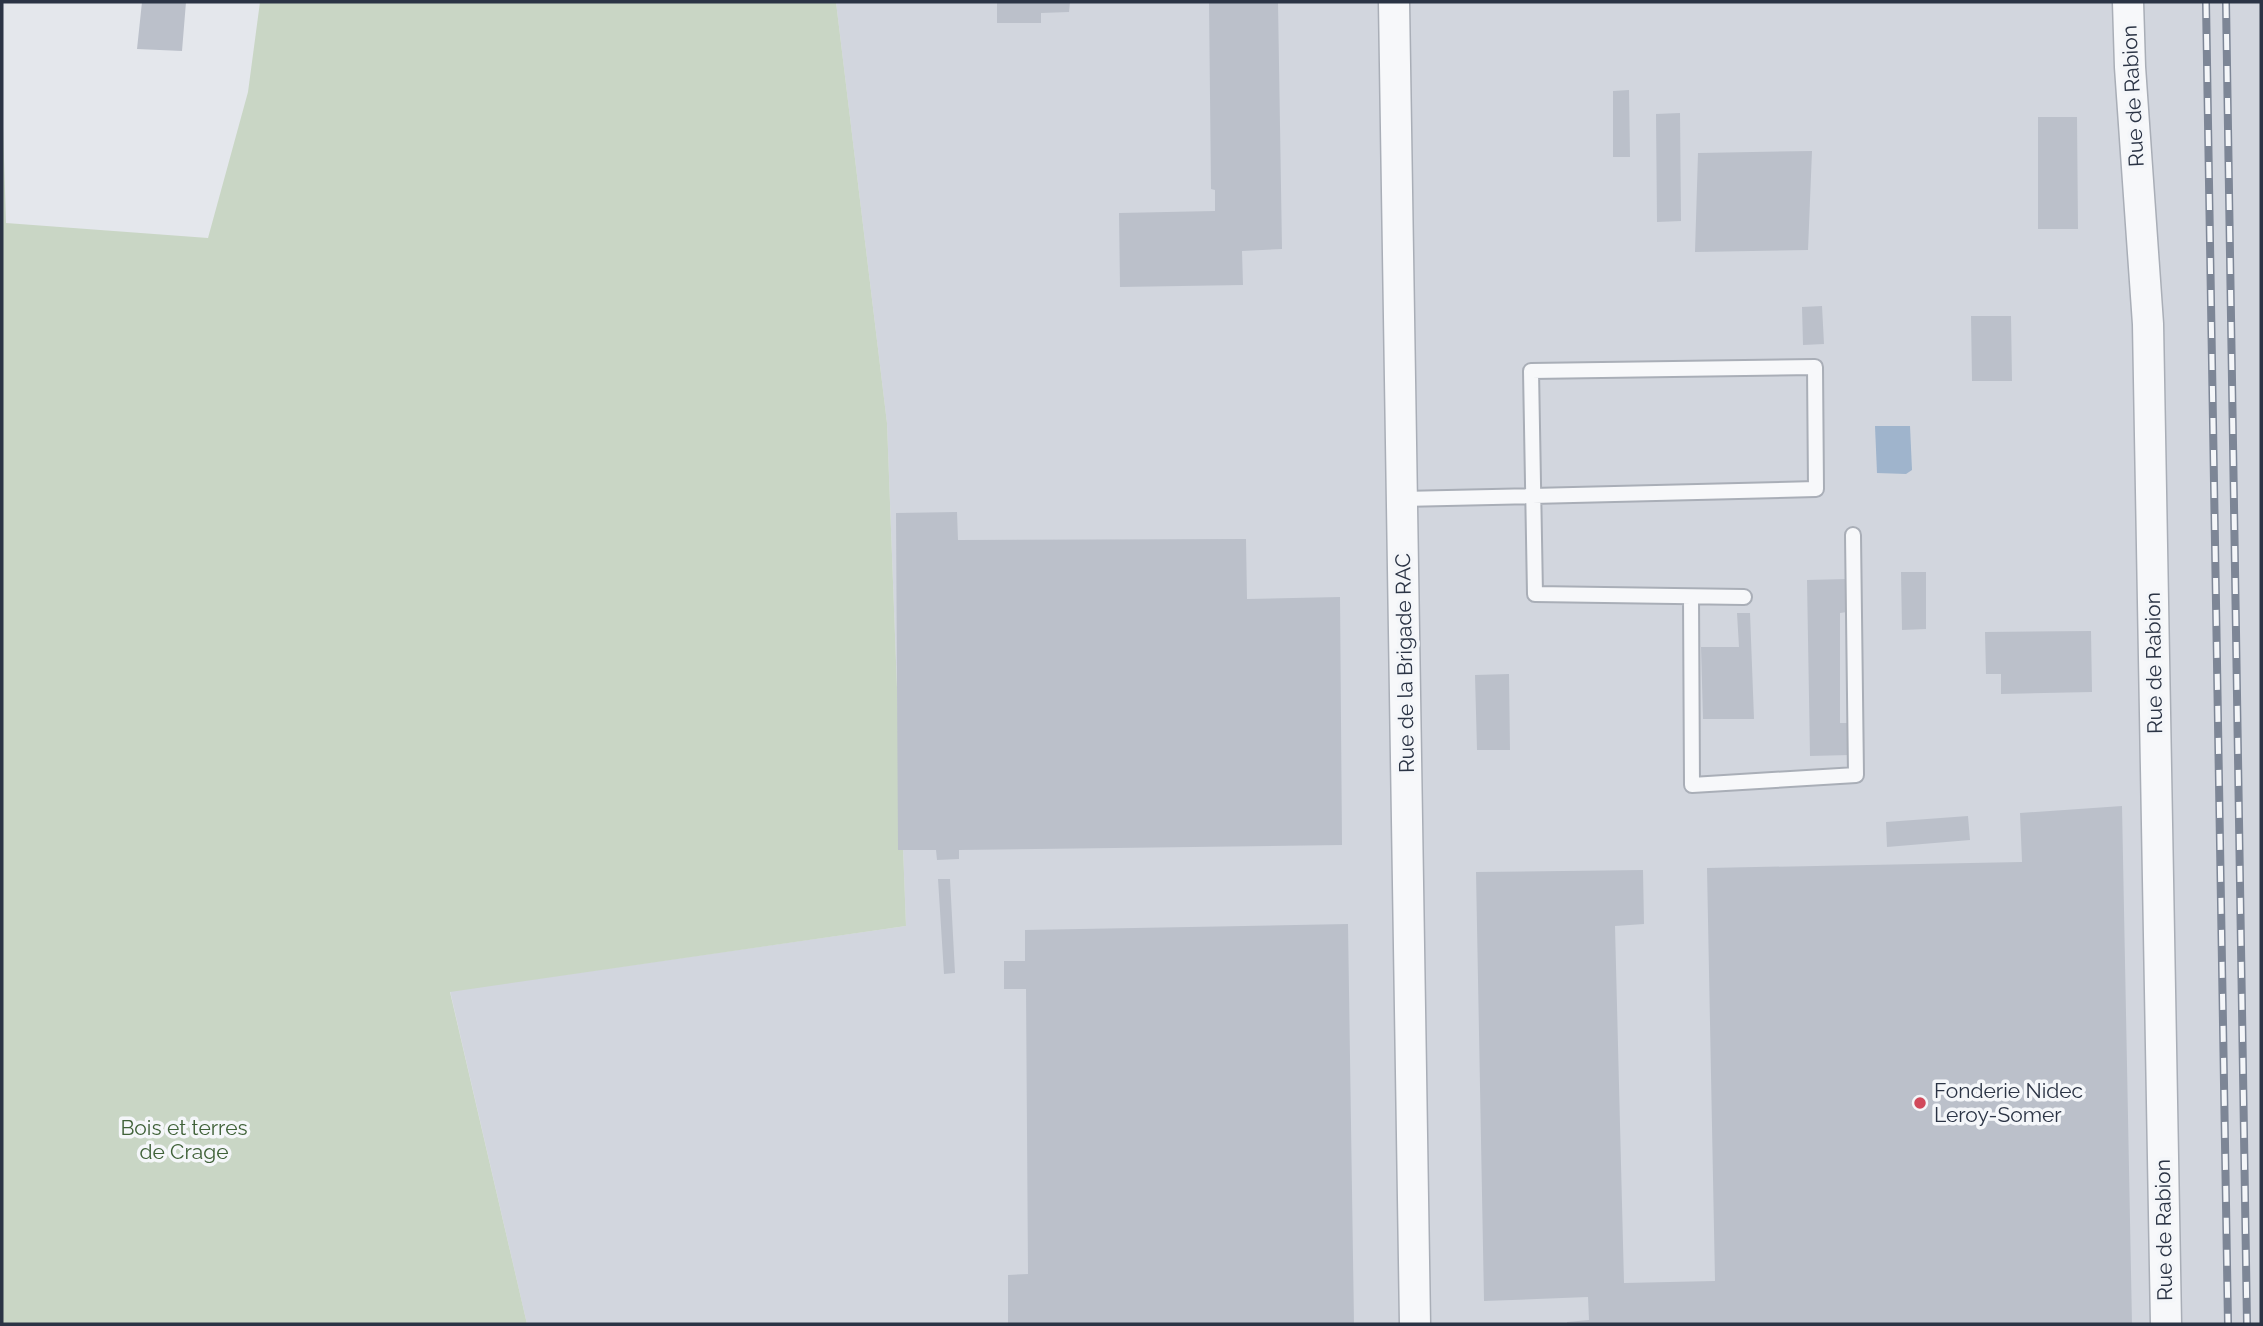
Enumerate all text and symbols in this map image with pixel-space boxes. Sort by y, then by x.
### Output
street label: Rue de Rabion [2116,25,2149,167]
street label: Rue de la Brigade RAC [1390,553,1419,773]
street label: Rue de Rabion [2140,592,2167,734]
place label: Fonderie Nidec Leroy-Somer [1934,1078,2083,1127]
marker: Fonderie Nidec Leroy-Somer [1912,1095,1928,1111]
park label: Bois et terres de Crage [120,1115,248,1164]
street label: Rue de Rabion [2150,1159,2177,1301]

